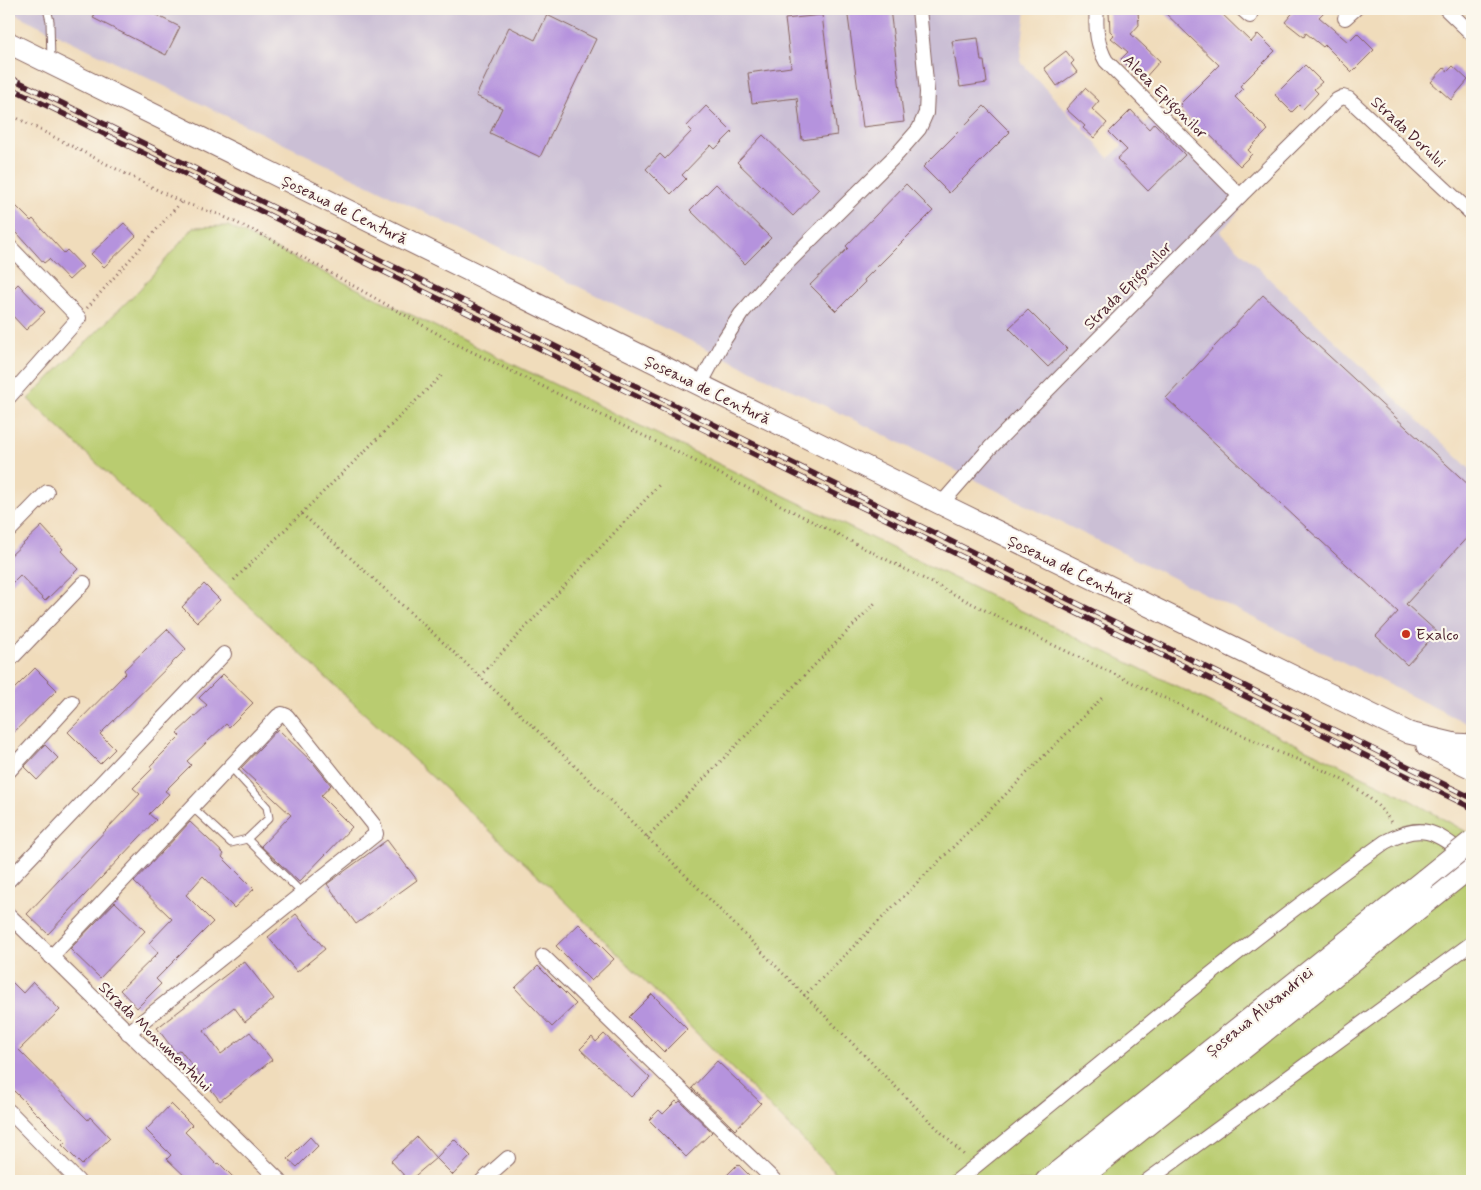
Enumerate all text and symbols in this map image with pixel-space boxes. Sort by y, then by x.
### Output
street label: Aleea Epigonilor [1118,50,1212,145]
street label: Strada Dorului [1366,92,1450,172]
street label: Șoseaua de Centură [278,171,411,250]
street label: Strada Epigonilor [1079,237,1178,335]
street label: Șoseaua de Centură [641,351,774,430]
street label: Șoseaua de Centură [1004,531,1137,610]
place label: Exalco [1416,625,1459,646]
marker: Exalco [1400,628,1412,640]
street label: Șoseaua Alexandriei [1202,962,1318,1062]
street label: Strada Monumentului [93,977,216,1097]

